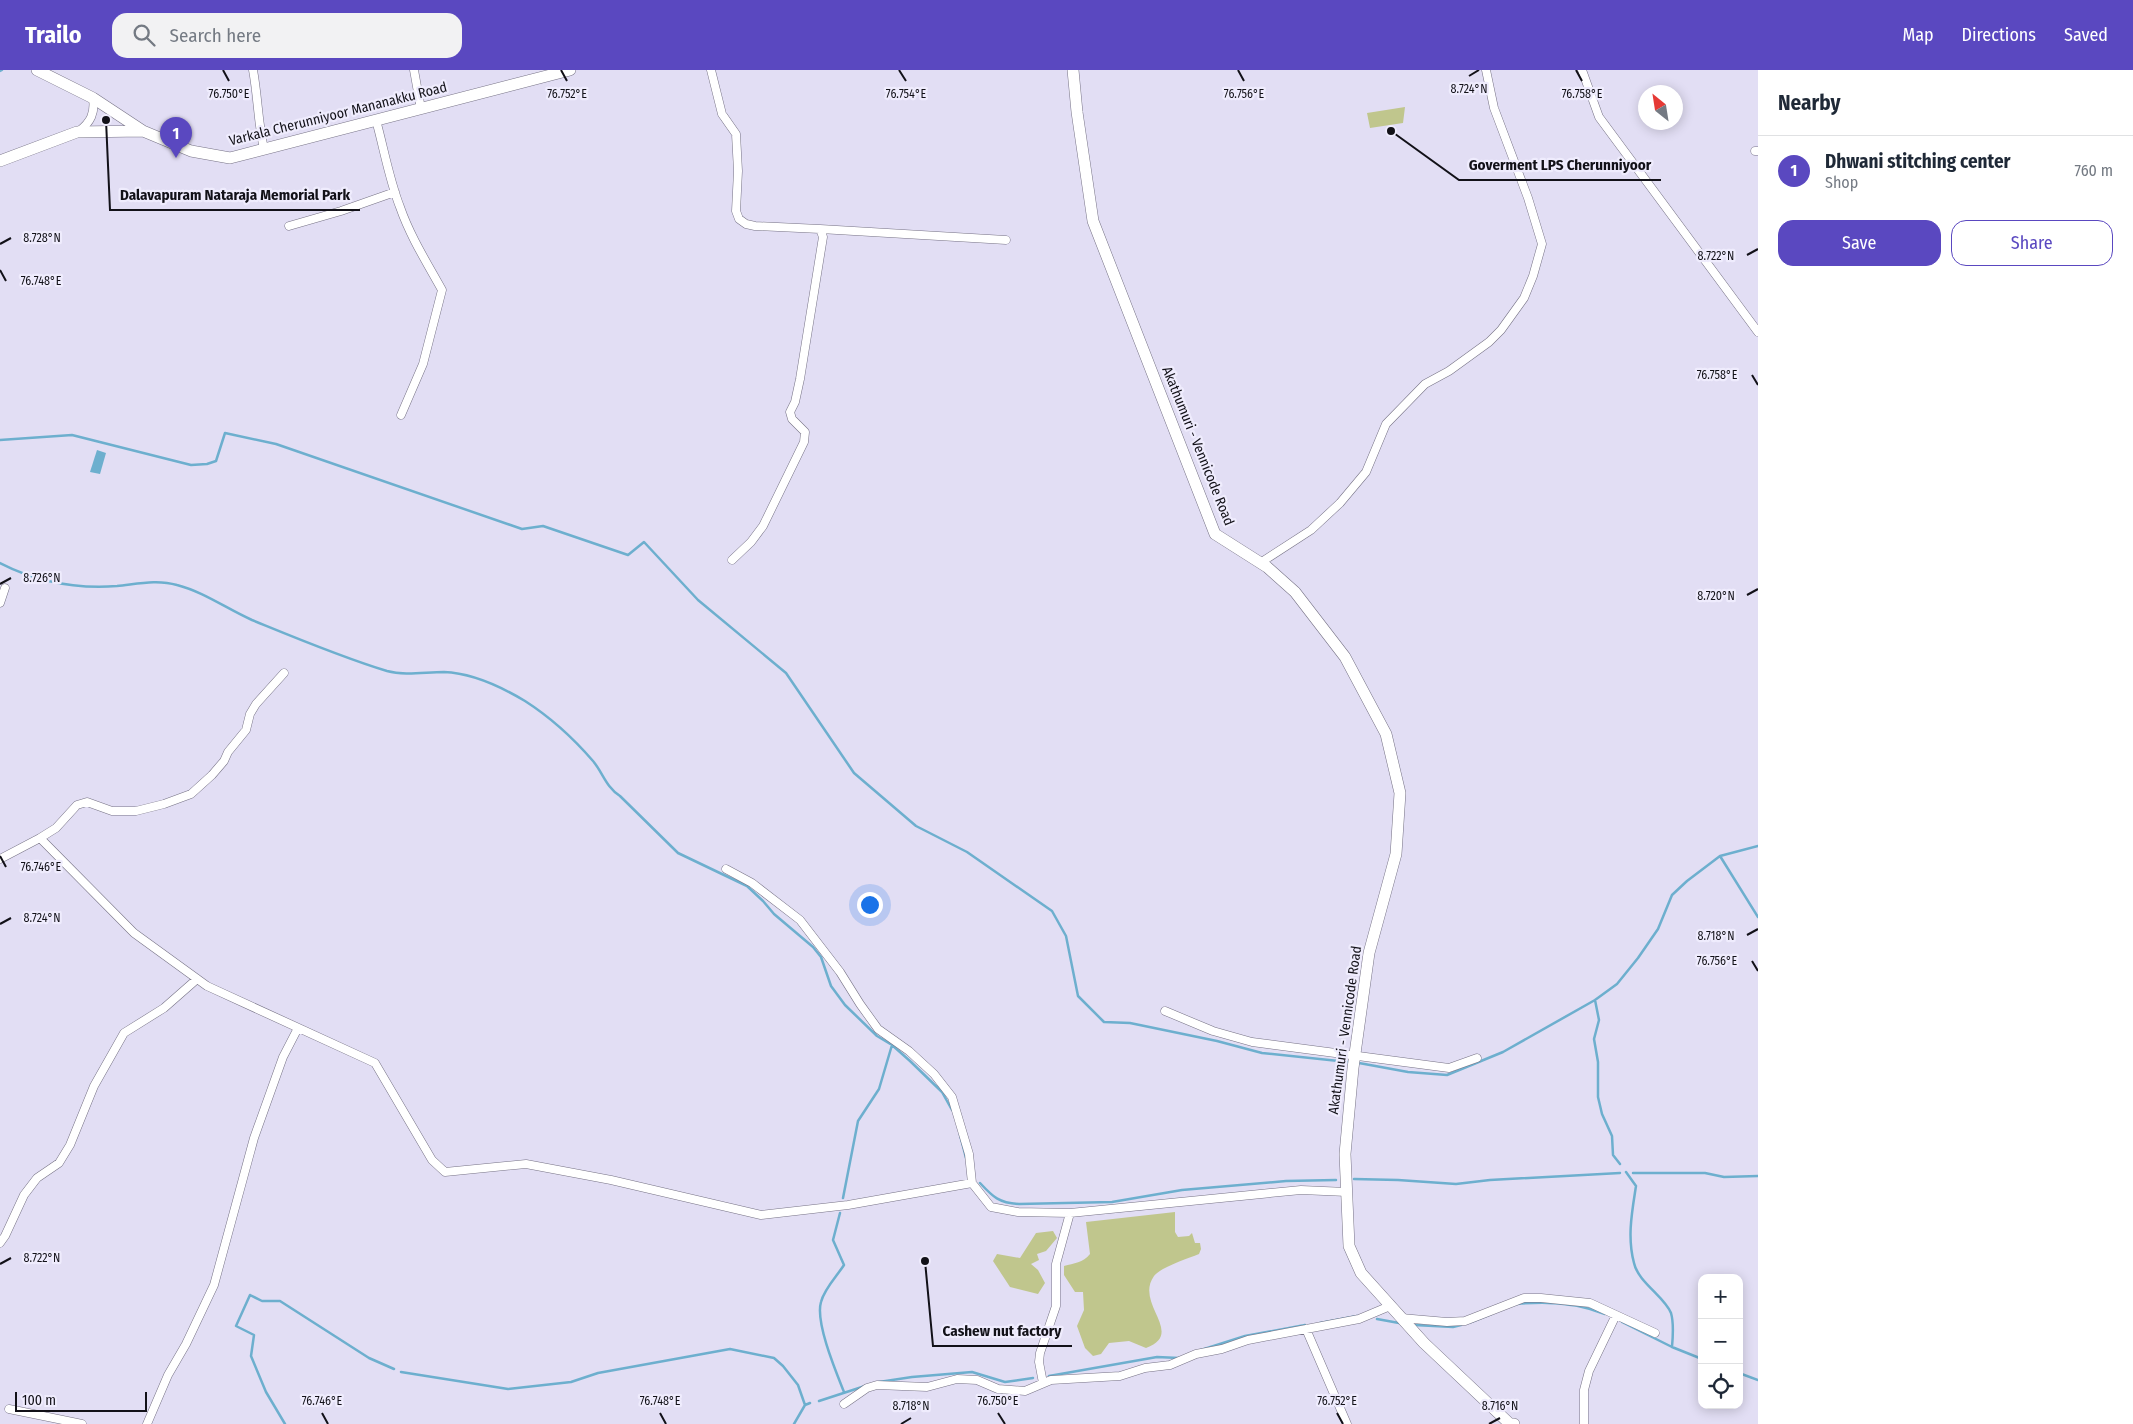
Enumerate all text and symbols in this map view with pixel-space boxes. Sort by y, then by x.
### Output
search box [112,13,462,58]
text: Trailo [25,21,82,49]
icon: search [130,21,158,49]
text: Search here [170,24,261,47]
text: Map [1902,24,1934,46]
text: Directions [1962,24,2036,46]
text: Saved [2064,24,2108,46]
street label: Varkala Cherunniyoor Mananakku Road [227,79,449,149]
text: 8.724°N [1450,82,1488,96]
north arrow [1638,85,1683,130]
text: 76.750°E [209,87,250,101]
text: 76.752°E [547,87,587,101]
text: 76.754°E [886,87,927,101]
text: 76.756°E [1224,87,1265,101]
text: 76.758°E [1562,87,1603,101]
text: Nearby [1778,90,1840,116]
pin: 1 [160,117,192,158]
callout: Goverment LPS Cherunniyoor [1459,150,1661,180]
text: Dhwani stitching center [1825,150,2011,173]
text: Goverment LPS Cherunniyoor [1469,156,1652,174]
text: 1 [1791,161,1797,180]
text: 760 m [2075,161,2113,180]
text: Shop [1825,173,1858,192]
callout: Dalavapuram Nataraja Memorial Park [110,180,360,210]
text: Dalavapuram Nataraja Memorial Park [120,186,350,204]
button: Save [1778,220,1941,266]
button: Share [1951,220,2113,266]
text: 8.728°N [23,231,61,245]
text: 8.722°N [1698,249,1734,263]
text: 76.748°E [21,274,62,288]
street label: Akathumuri - Vennicode Road [1158,364,1238,528]
text: 76.758°E [1697,368,1738,382]
text: 8.726°N [23,571,61,585]
text: 8.720°N [1697,589,1735,603]
text: 76.746°E [21,860,62,874]
your location [857,892,883,918]
text: 8.724°N [23,911,61,925]
text: 8.718°N [1698,929,1734,943]
street label: Akathumuri - Vennicode Road [1325,945,1365,1115]
text: 76.756°E [1697,954,1738,968]
text: 8.722°N [24,1251,60,1265]
map controls [1698,1274,1743,1409]
button: + [1698,1274,1743,1319]
callout: Cashew nut factory [933,1316,1072,1346]
button: − [1698,1319,1743,1364]
text: Cashew nut factory [943,1322,1062,1340]
button: locate [1698,1364,1743,1409]
scale bar [15,1389,148,1412]
text: 100 m [22,1392,56,1409]
text: 76.746°E [302,1394,343,1408]
text: 76.748°E [640,1394,681,1408]
text: 76.750°E [978,1394,1019,1408]
text: 76.752°E [1317,1394,1357,1408]
text: 8.718°N [893,1399,929,1413]
text: 8.716°N [1482,1399,1518,1413]

